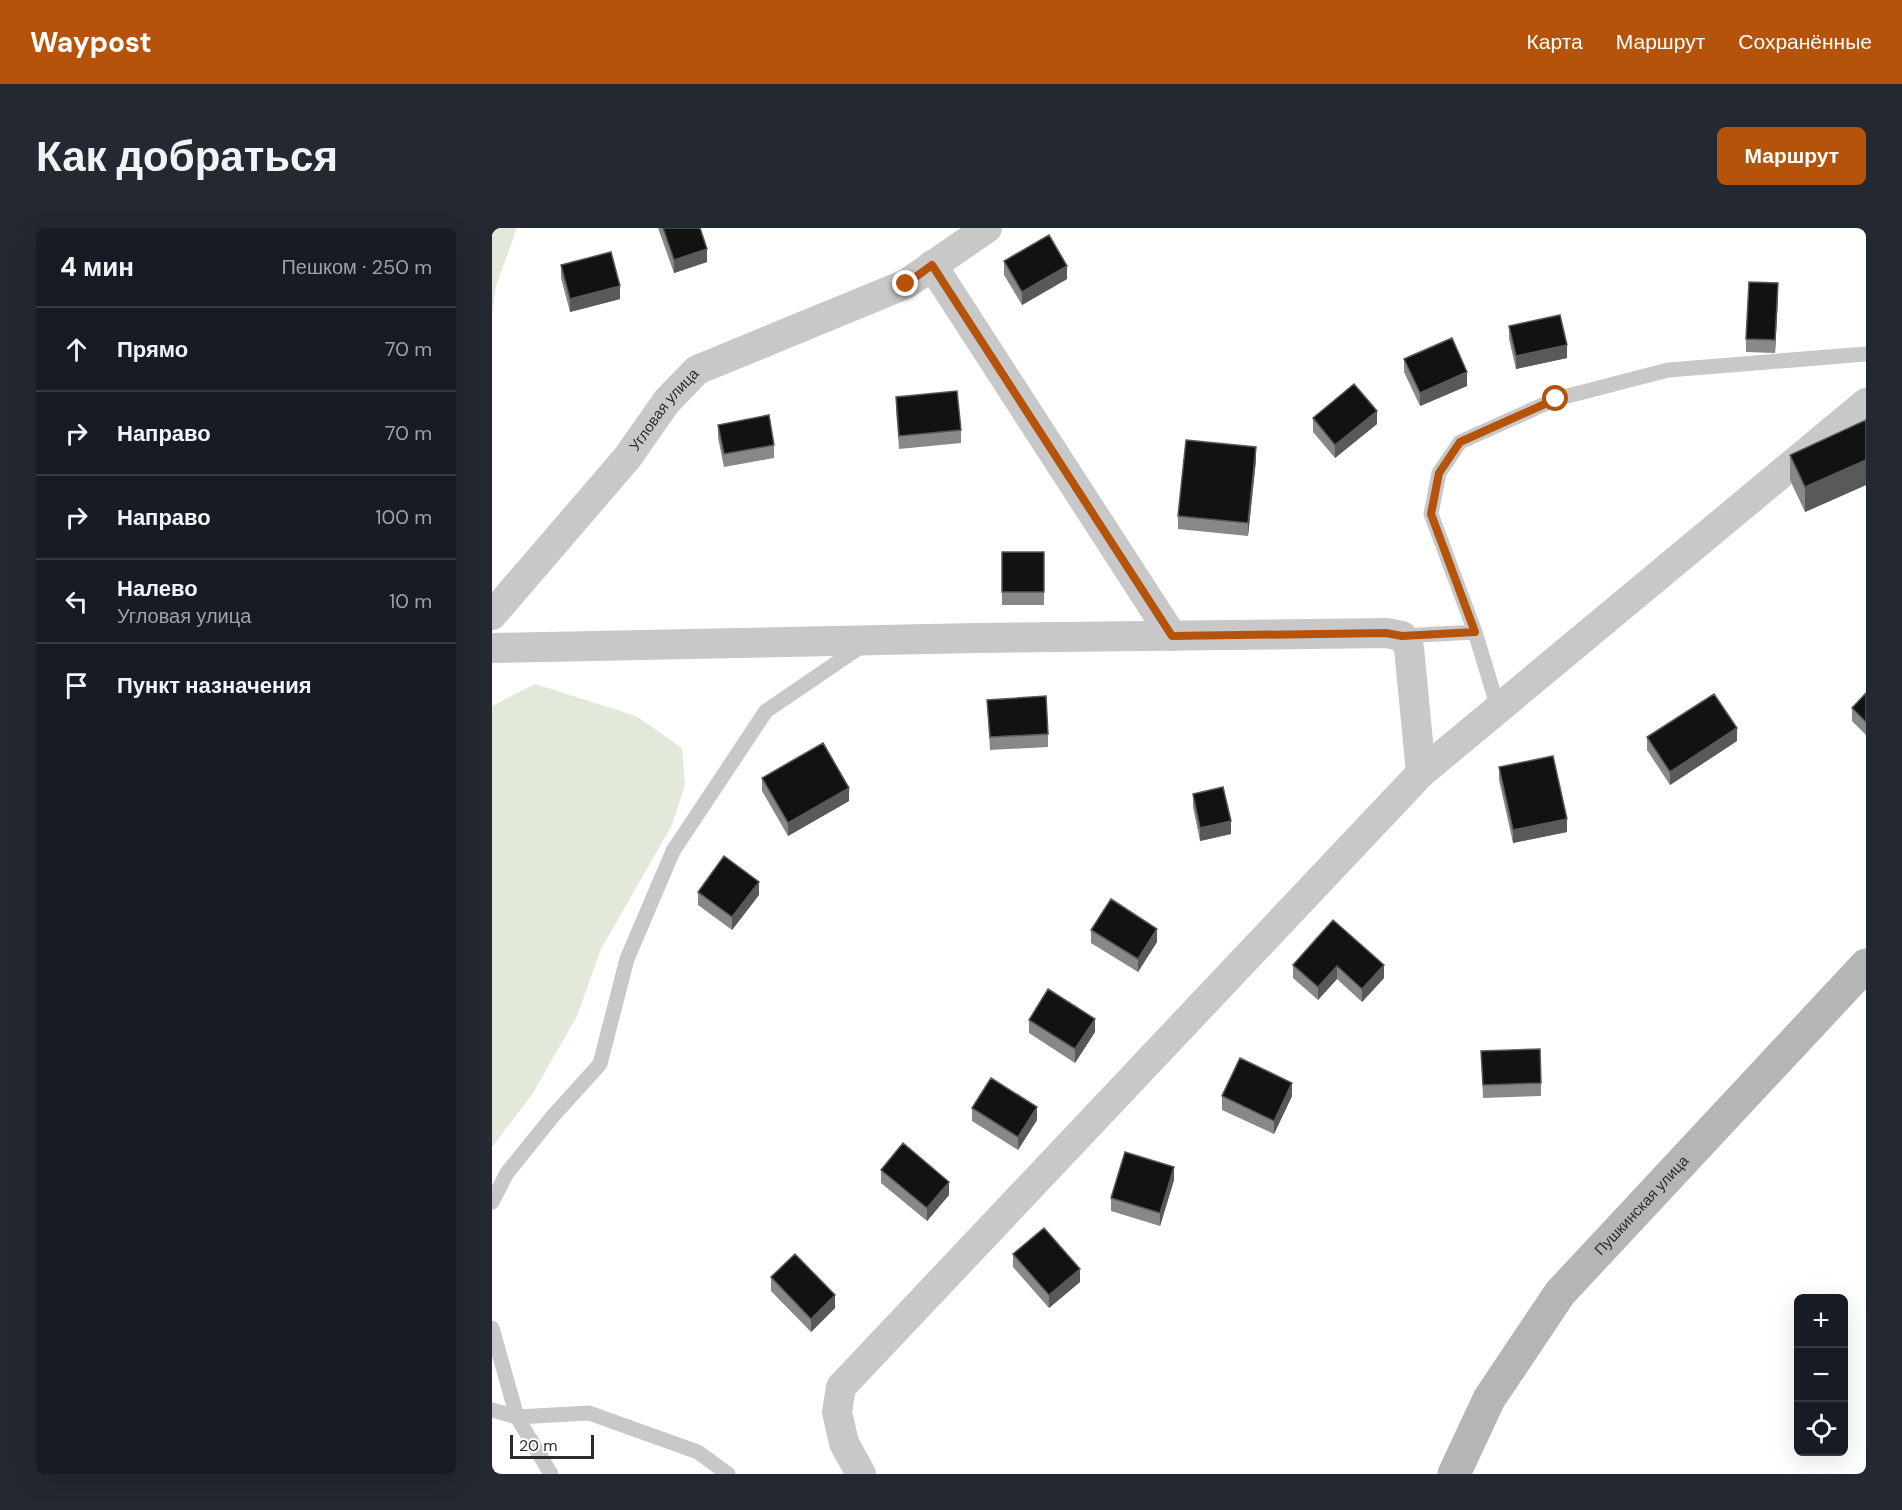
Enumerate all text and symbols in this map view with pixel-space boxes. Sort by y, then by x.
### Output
text: Waypost [30,24,152,61]
text: Карта [1527,28,1583,56]
text: Маршрут [1616,28,1705,56]
text: Сохранённые [1738,28,1872,56]
button: Маршрут [1717,127,1866,185]
text: Как добраться [36,129,338,184]
text: 4 мин [60,250,134,284]
text: Пешком · 250 m [281,254,432,280]
route end [892,270,918,296]
icon: ahead [60,333,93,366]
text: Прямо [117,335,188,364]
text: 70 m [385,336,432,362]
street label: Угловая улица [625,364,704,455]
route start [1542,385,1568,411]
icon: right [60,417,93,450]
text: Направо [117,419,211,448]
text: 70 m [385,420,432,446]
icon: right [60,501,93,534]
text: Направо [117,503,211,532]
text: 100 m [375,504,432,530]
text: Налево [117,574,198,603]
icon: left [60,585,93,618]
text: 10 m [389,588,432,614]
text: Угловая улица [117,603,251,629]
icon: arrive [60,669,93,702]
text: Пункт назначения [117,671,312,700]
street label: Пушкинская улица [1590,1151,1694,1260]
map controls [1794,1294,1848,1456]
button: + [1794,1294,1848,1348]
button: − [1794,1348,1848,1402]
button: locate [1794,1402,1848,1456]
scale bar [510,1432,594,1460]
text: 20 m [519,1435,558,1456]

